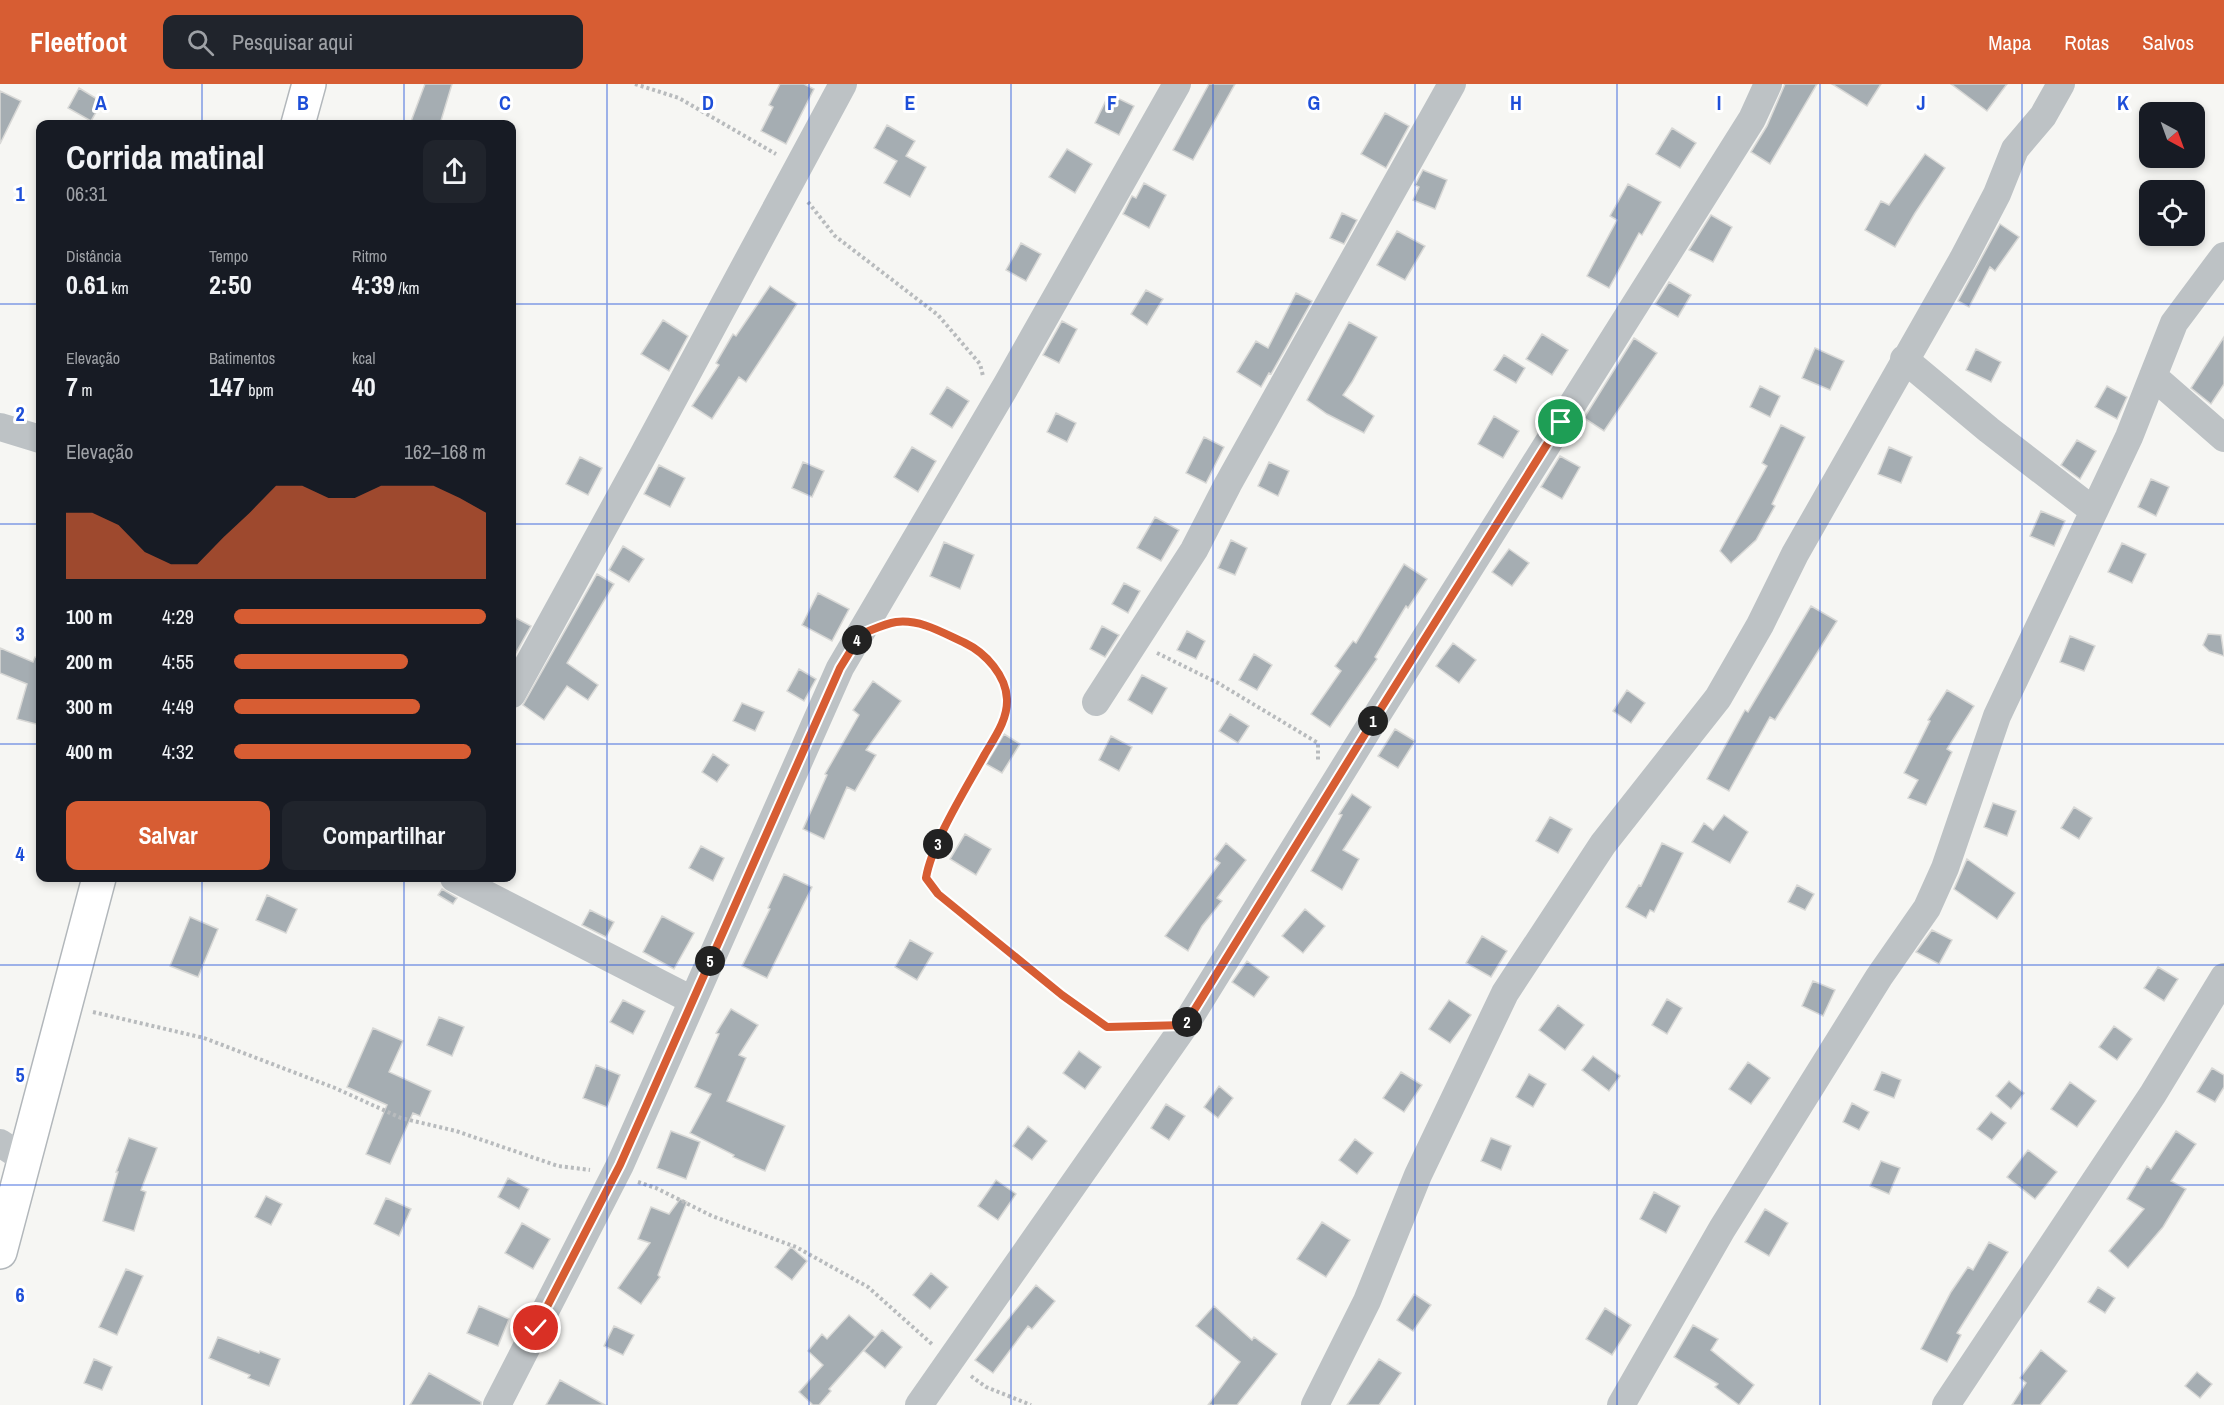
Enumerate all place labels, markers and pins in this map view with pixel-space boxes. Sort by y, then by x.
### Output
pin [1535,396,1586,447]
pin: 4 [842,625,872,655]
pin: 1 [1358,706,1388,736]
pin: 3 [923,829,953,859]
pin: 5 [695,946,725,976]
pin: 2 [1172,1007,1202,1037]
pin [510,1302,561,1353]

